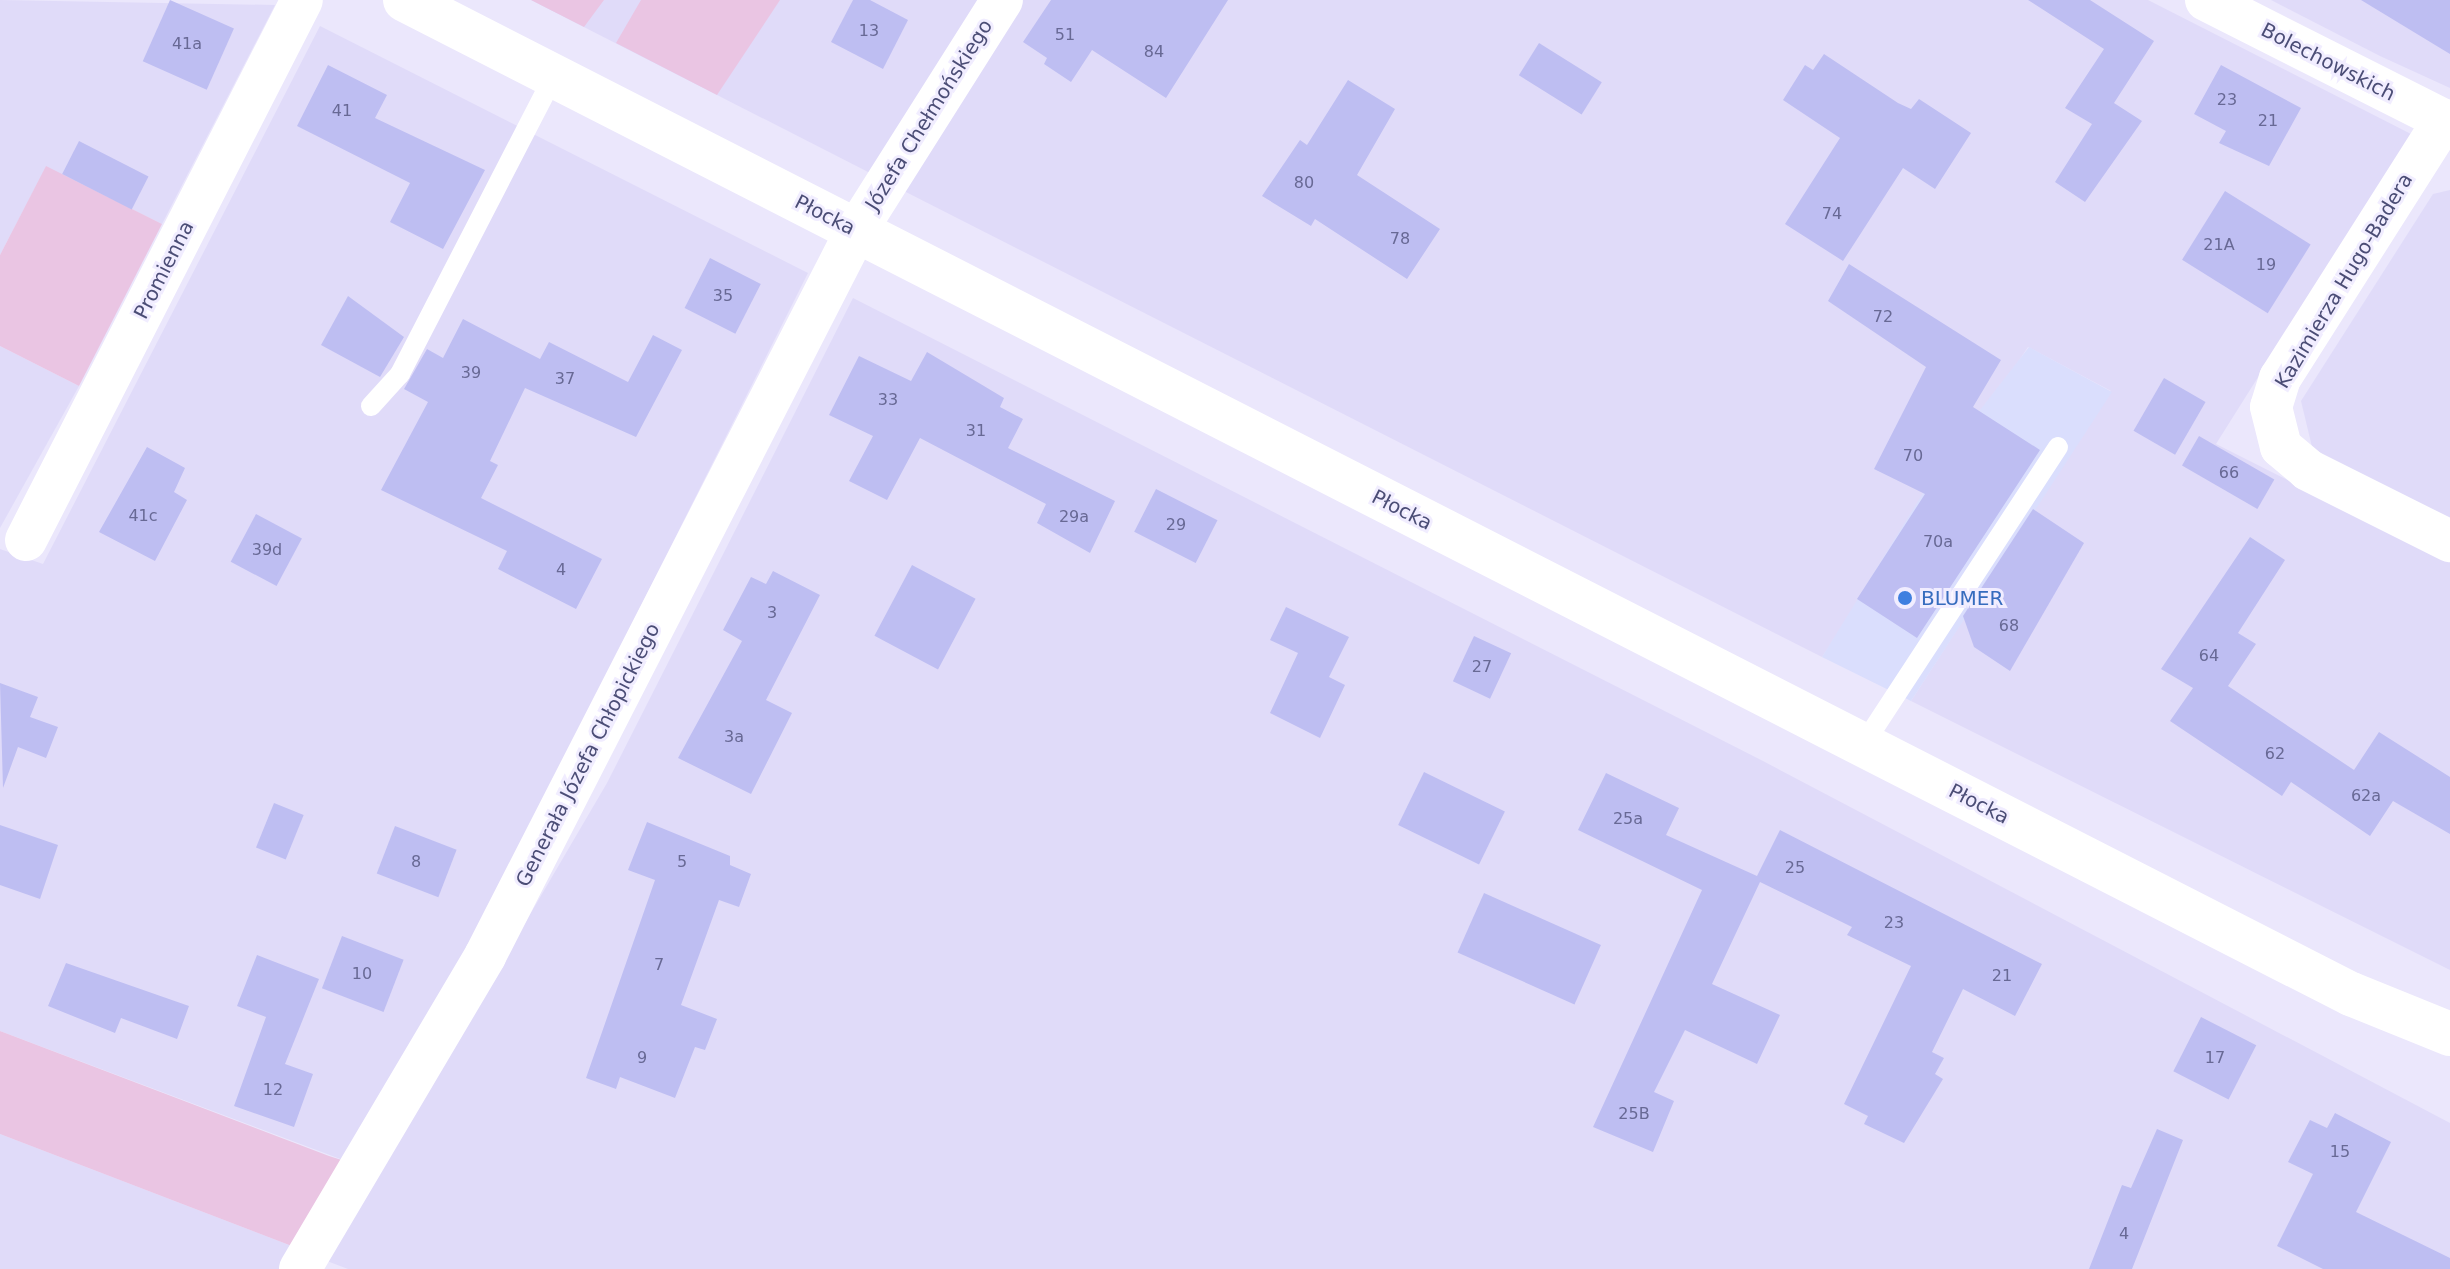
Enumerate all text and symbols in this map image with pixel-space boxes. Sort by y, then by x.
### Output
street label: Józefa Chełmońskiego [860,15,998,215]
street label: Bolechowskich [2257,18,2399,106]
house number: 13 [859,21,879,41]
house number: 51 [1055,25,1075,45]
house number: 41a [172,34,202,54]
house number: 84 [1144,42,1164,62]
house number: 23 [2217,90,2237,110]
house number: 41 [332,101,352,121]
house number: 21 [2258,111,2278,131]
street label: Kazimierza Hugo-Badera [2270,169,2418,393]
house number: 80 [1294,173,1314,193]
street label: Płocka [791,190,859,240]
house number: 74 [1822,204,1842,224]
street label: Promienna [129,217,199,323]
house number: 78 [1390,229,1410,249]
house number: 21A [2203,235,2235,255]
house number: 19 [2256,255,2276,275]
house number: 35 [713,286,733,306]
house number: 72 [1873,307,1893,327]
house number: 39 [461,363,481,383]
house number: 37 [555,369,575,389]
house number: 33 [878,390,898,410]
house number: 31 [966,421,986,441]
house number: 70 [1903,446,1923,466]
house number: 66 [2219,463,2239,483]
street label: Płocka [1368,485,1436,535]
house number: 41c [128,506,158,526]
house number: 29a [1059,507,1089,527]
house number: 29 [1166,515,1186,535]
house number: 70a [1923,532,1953,552]
house number: 39d [252,540,282,560]
house number: 4 [556,560,566,580]
place label: BLUMER [1921,586,2003,610]
marker: BLUMER [1896,589,1914,607]
house number: 3 [767,603,777,623]
house number: 68 [1999,616,2019,636]
street label: Generała Józefa Chłopickiego [511,619,665,891]
house number: 64 [2199,646,2219,666]
house number: 27 [1472,657,1492,677]
house number: 3a [724,727,744,747]
house number: 62 [2265,744,2285,764]
street label: Płocka [1945,779,2013,829]
house number: 62a [2351,786,2381,806]
house number: 25a [1613,809,1643,829]
house number: 8 [411,852,421,872]
house number: 5 [677,852,687,872]
house number: 25 [1785,858,1805,878]
house number: 23 [1884,913,1904,933]
house number: 7 [654,955,664,975]
house number: 10 [352,964,372,984]
house number: 21 [1992,966,2012,986]
house number: 9 [637,1048,647,1068]
house number: 17 [2205,1048,2225,1068]
house number: 12 [263,1080,283,1100]
house number: 25B [1618,1104,1650,1124]
house number: 15 [2330,1142,2350,1162]
house number: 4 [2119,1224,2129,1244]

